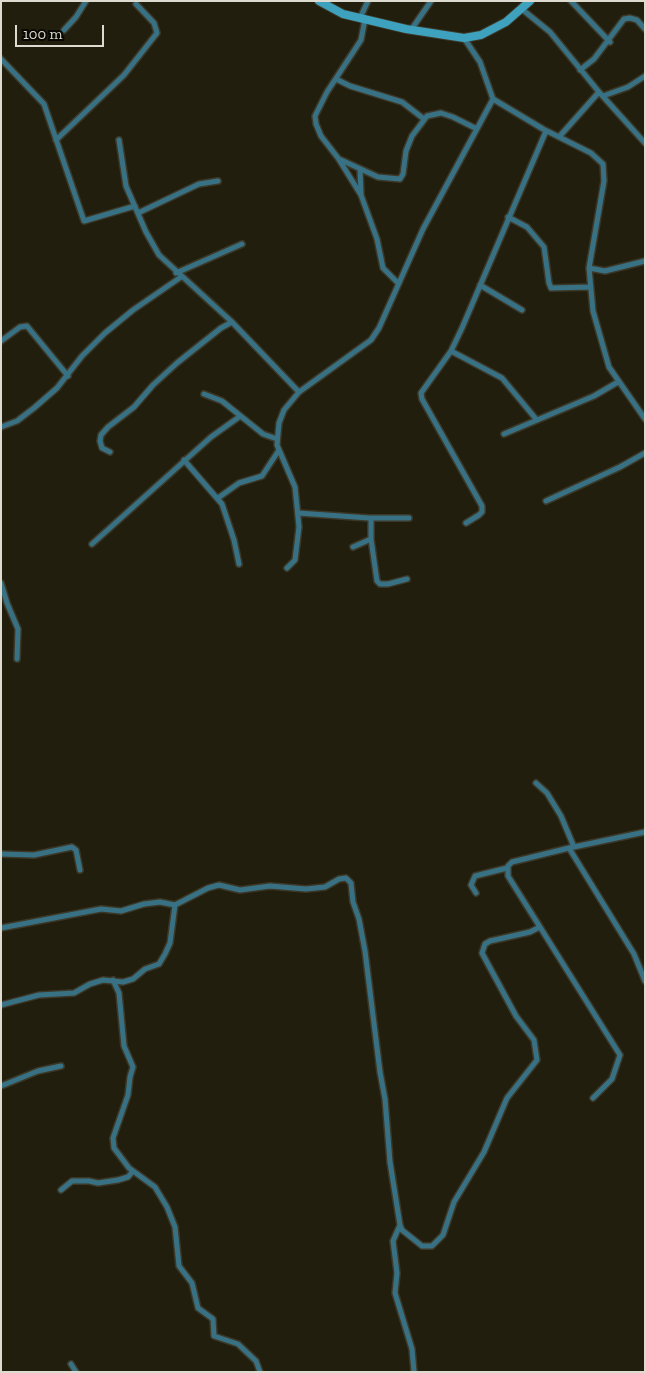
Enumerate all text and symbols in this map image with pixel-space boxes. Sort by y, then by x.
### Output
scale bar [18,15,106,47]
text: 100 m [23,25,62,43]

